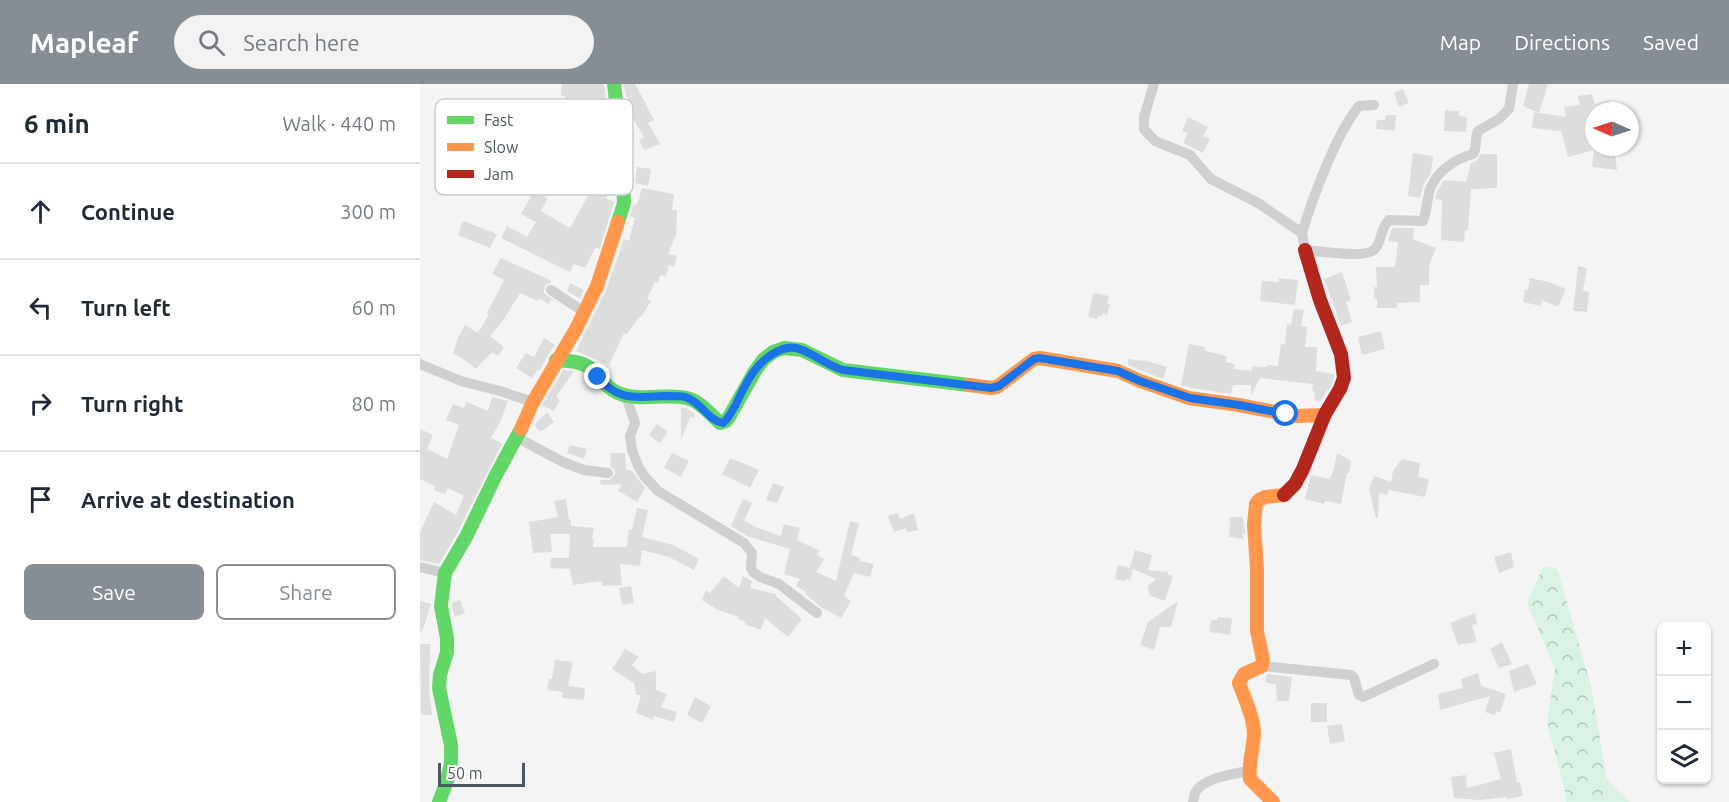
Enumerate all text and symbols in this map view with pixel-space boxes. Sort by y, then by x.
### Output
search box [174,15,594,69]
icon: search [195,26,228,59]
text: Mapleaf [30,27,138,58]
text: Search here [243,30,360,55]
text: Map [1440,30,1481,54]
text: Directions [1514,30,1610,54]
text: Saved [1643,30,1699,54]
legend [435,99,633,195]
north arrow [1585,102,1639,156]
text: 6 min [24,109,90,138]
text: Fast [484,111,514,129]
text: Walk · 440 m [283,112,396,135]
text: Slow [484,138,519,156]
text: Jam [484,165,514,183]
icon: ahead [24,195,57,228]
text: Continue [81,199,175,224]
text: 300 m [340,200,396,223]
icon: left [24,291,57,324]
text: Turn left [81,295,171,320]
text: 60 m [352,296,396,319]
route end [584,363,610,389]
icon: right [24,387,57,420]
text: Turn right [81,391,183,416]
text: 80 m [352,392,396,415]
route start [1272,400,1298,426]
icon: arrive [24,483,57,516]
text: Arrive at destination [81,487,295,512]
button: Save [24,564,204,620]
button: Share [216,564,396,620]
map controls [1657,622,1711,784]
button: + [1657,622,1711,676]
button: − [1657,676,1711,730]
button: layers [1657,730,1711,784]
scale bar [438,760,525,788]
text: 50 m [447,764,483,782]

